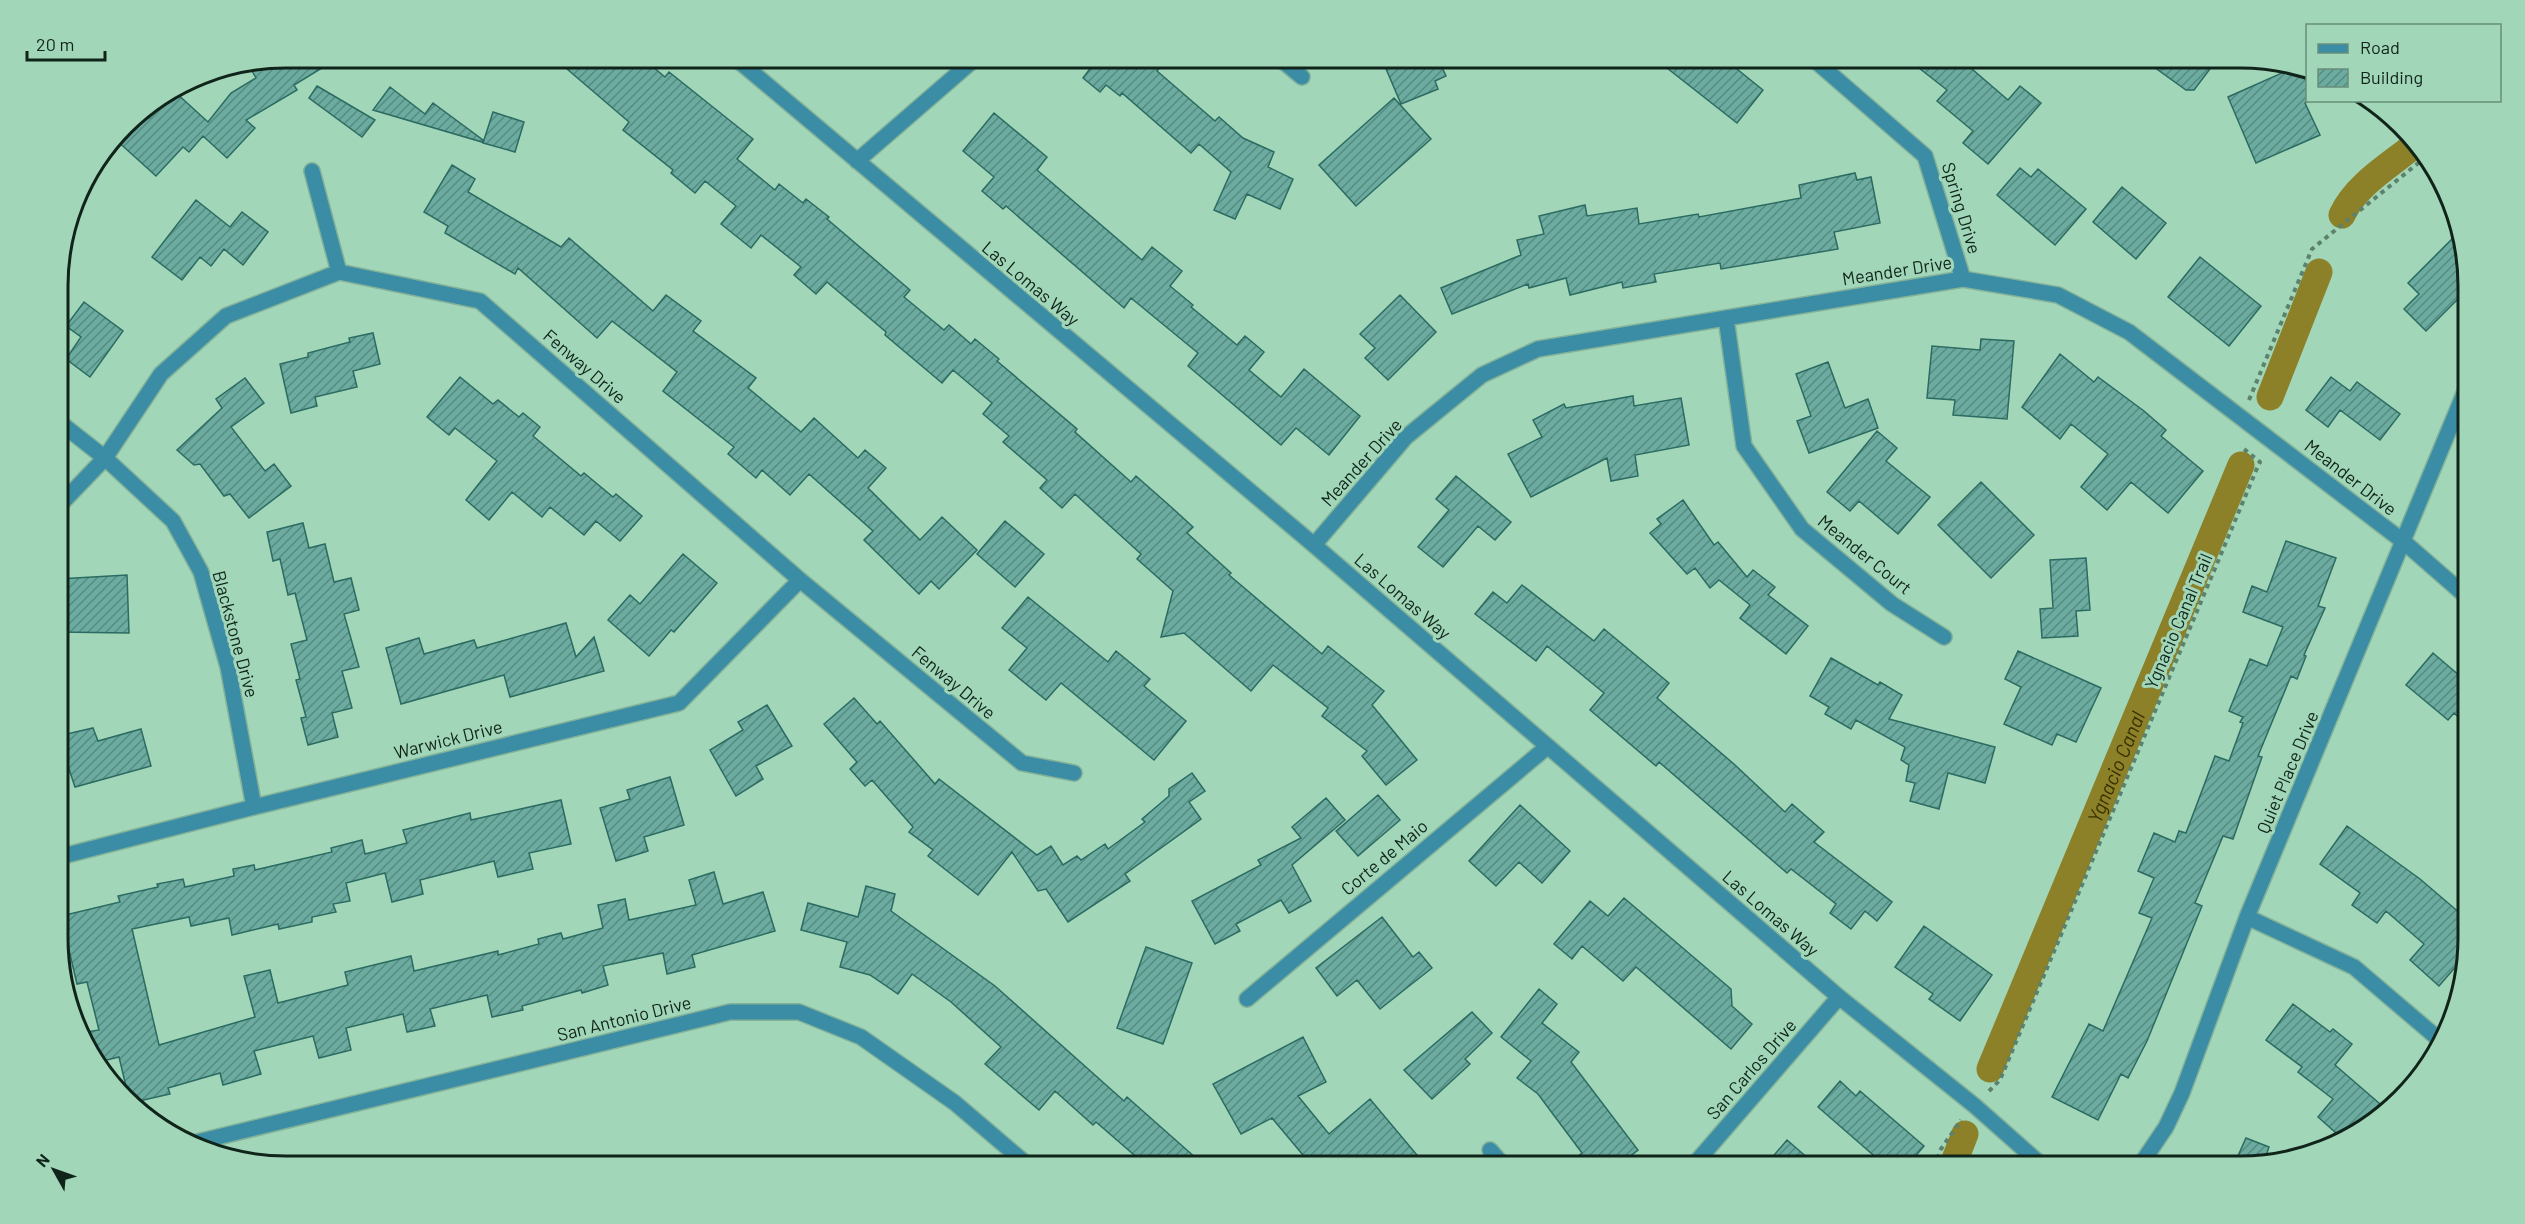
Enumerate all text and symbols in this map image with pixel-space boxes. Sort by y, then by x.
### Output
scale bar [27,24,105,62]
legend [2306,24,2501,102]
text: 20 m [36,33,74,55]
text: Road [2360,36,2400,58]
text: Building [2360,66,2423,88]
street label: Spring Drive [1938,160,1986,256]
street label: Las Lomas Way [978,236,1084,330]
street label: Meander Drive [1841,250,1953,290]
street label: Fenway Drive [539,324,631,408]
street label: Meander Drive [1316,413,1406,511]
street label: Meander Drive [2301,434,2401,520]
street label: Meander Court [1814,509,1916,599]
street label: Las Lomas Way [1350,548,1456,644]
street label: Ygnacio Canal Trail [2139,550,2217,692]
street label: Blackstone Drive [208,568,264,700]
street label: Fenway Drive [908,641,1000,723]
water label: Ygnacio Canal [2082,707,2149,826]
street label: Quiet Place Drive [2251,707,2323,837]
street label: Warwick Drive [392,715,504,763]
street label: Corte de Maio [1336,814,1432,900]
street label: Las Lomas Way [1718,865,1824,961]
street label: San Antonio Drive [555,991,693,1045]
street label: San Carlos Drive [1701,1014,1801,1124]
north arrow [24,1140,84,1200]
text: N [31,1150,53,1170]

